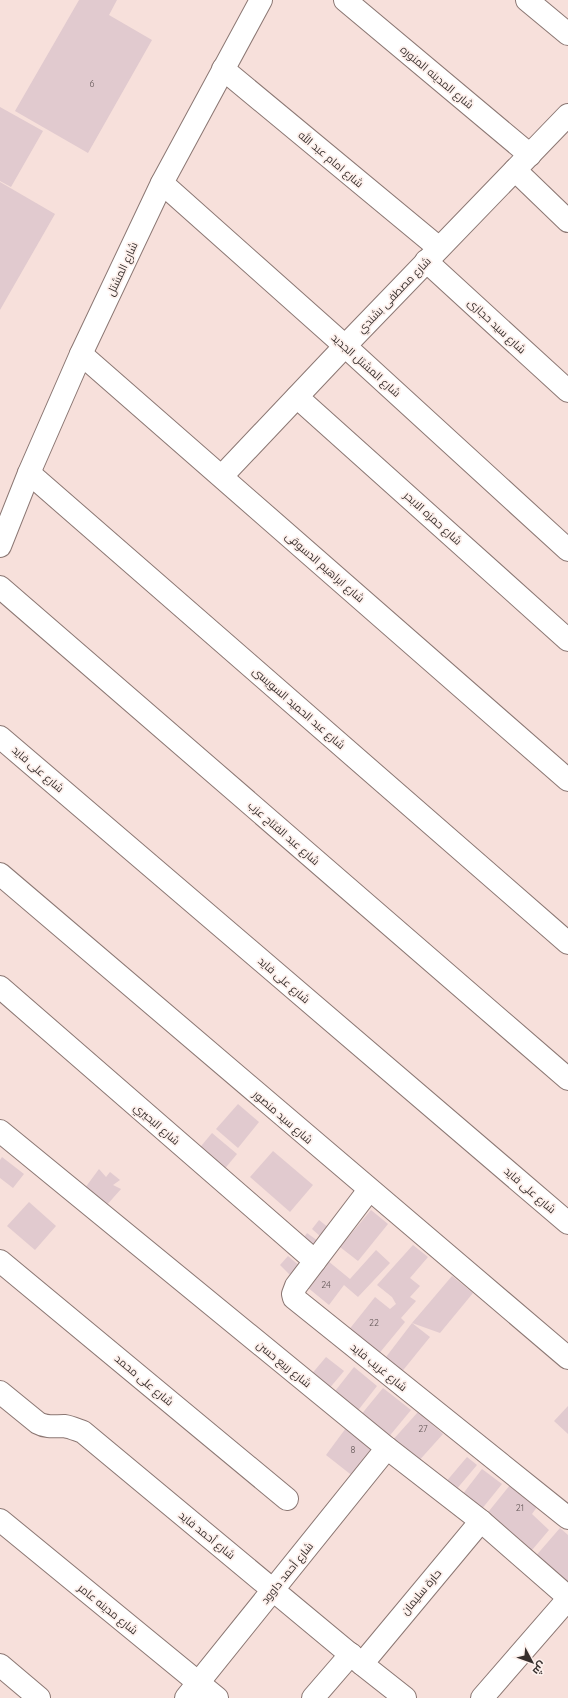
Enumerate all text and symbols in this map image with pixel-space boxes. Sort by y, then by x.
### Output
street label: شارع المدينه المنوره [397,42,477,113]
house number: 6 [90,78,95,89]
street label: شارع امام عبد الله [295,127,367,191]
street label: شارع المشتل [103,240,142,299]
street label: شارع مصطفى بشندي [354,254,435,337]
street label: شارع سيد حجازى [464,296,529,357]
street label: شارع المشتل الجديد [328,330,404,401]
street label: شارع حمزه الابحر [400,488,465,549]
street label: شارع ابراهيم الدسوقى [282,529,367,606]
street label: شارع عبد الحميد السويسى [249,664,348,753]
street label: شارع على فايد [9,743,67,796]
street label: شارع عبد الفتاح عزب [245,798,323,869]
street label: شارع على فايد [255,954,313,1007]
street label: شارع سيد منصور [249,1087,316,1147]
street label: شارع البحيري [130,1100,183,1149]
street label: شارع على فايد [501,1164,559,1217]
house number: 24 [321,1279,331,1290]
house number: 22 [369,1317,379,1328]
street label: شارع ربيع حسن [253,1338,314,1391]
street label: شارع غريب فايد [347,1340,410,1395]
street label: شارع على محمد [111,1351,176,1409]
house number: 27 [418,1423,428,1434]
house number: 8 [351,1444,356,1455]
house number: 21 [516,1502,524,1513]
street label: شارع أحمد فايد [175,1508,238,1563]
street label: شارع أحمد داوود [258,1539,317,1607]
street label: حارة سليمان [398,1566,444,1618]
street label: شارع مدينه عامر [74,1580,141,1638]
north arrow [512,1642,552,1682]
text: ش [530,1659,549,1678]

